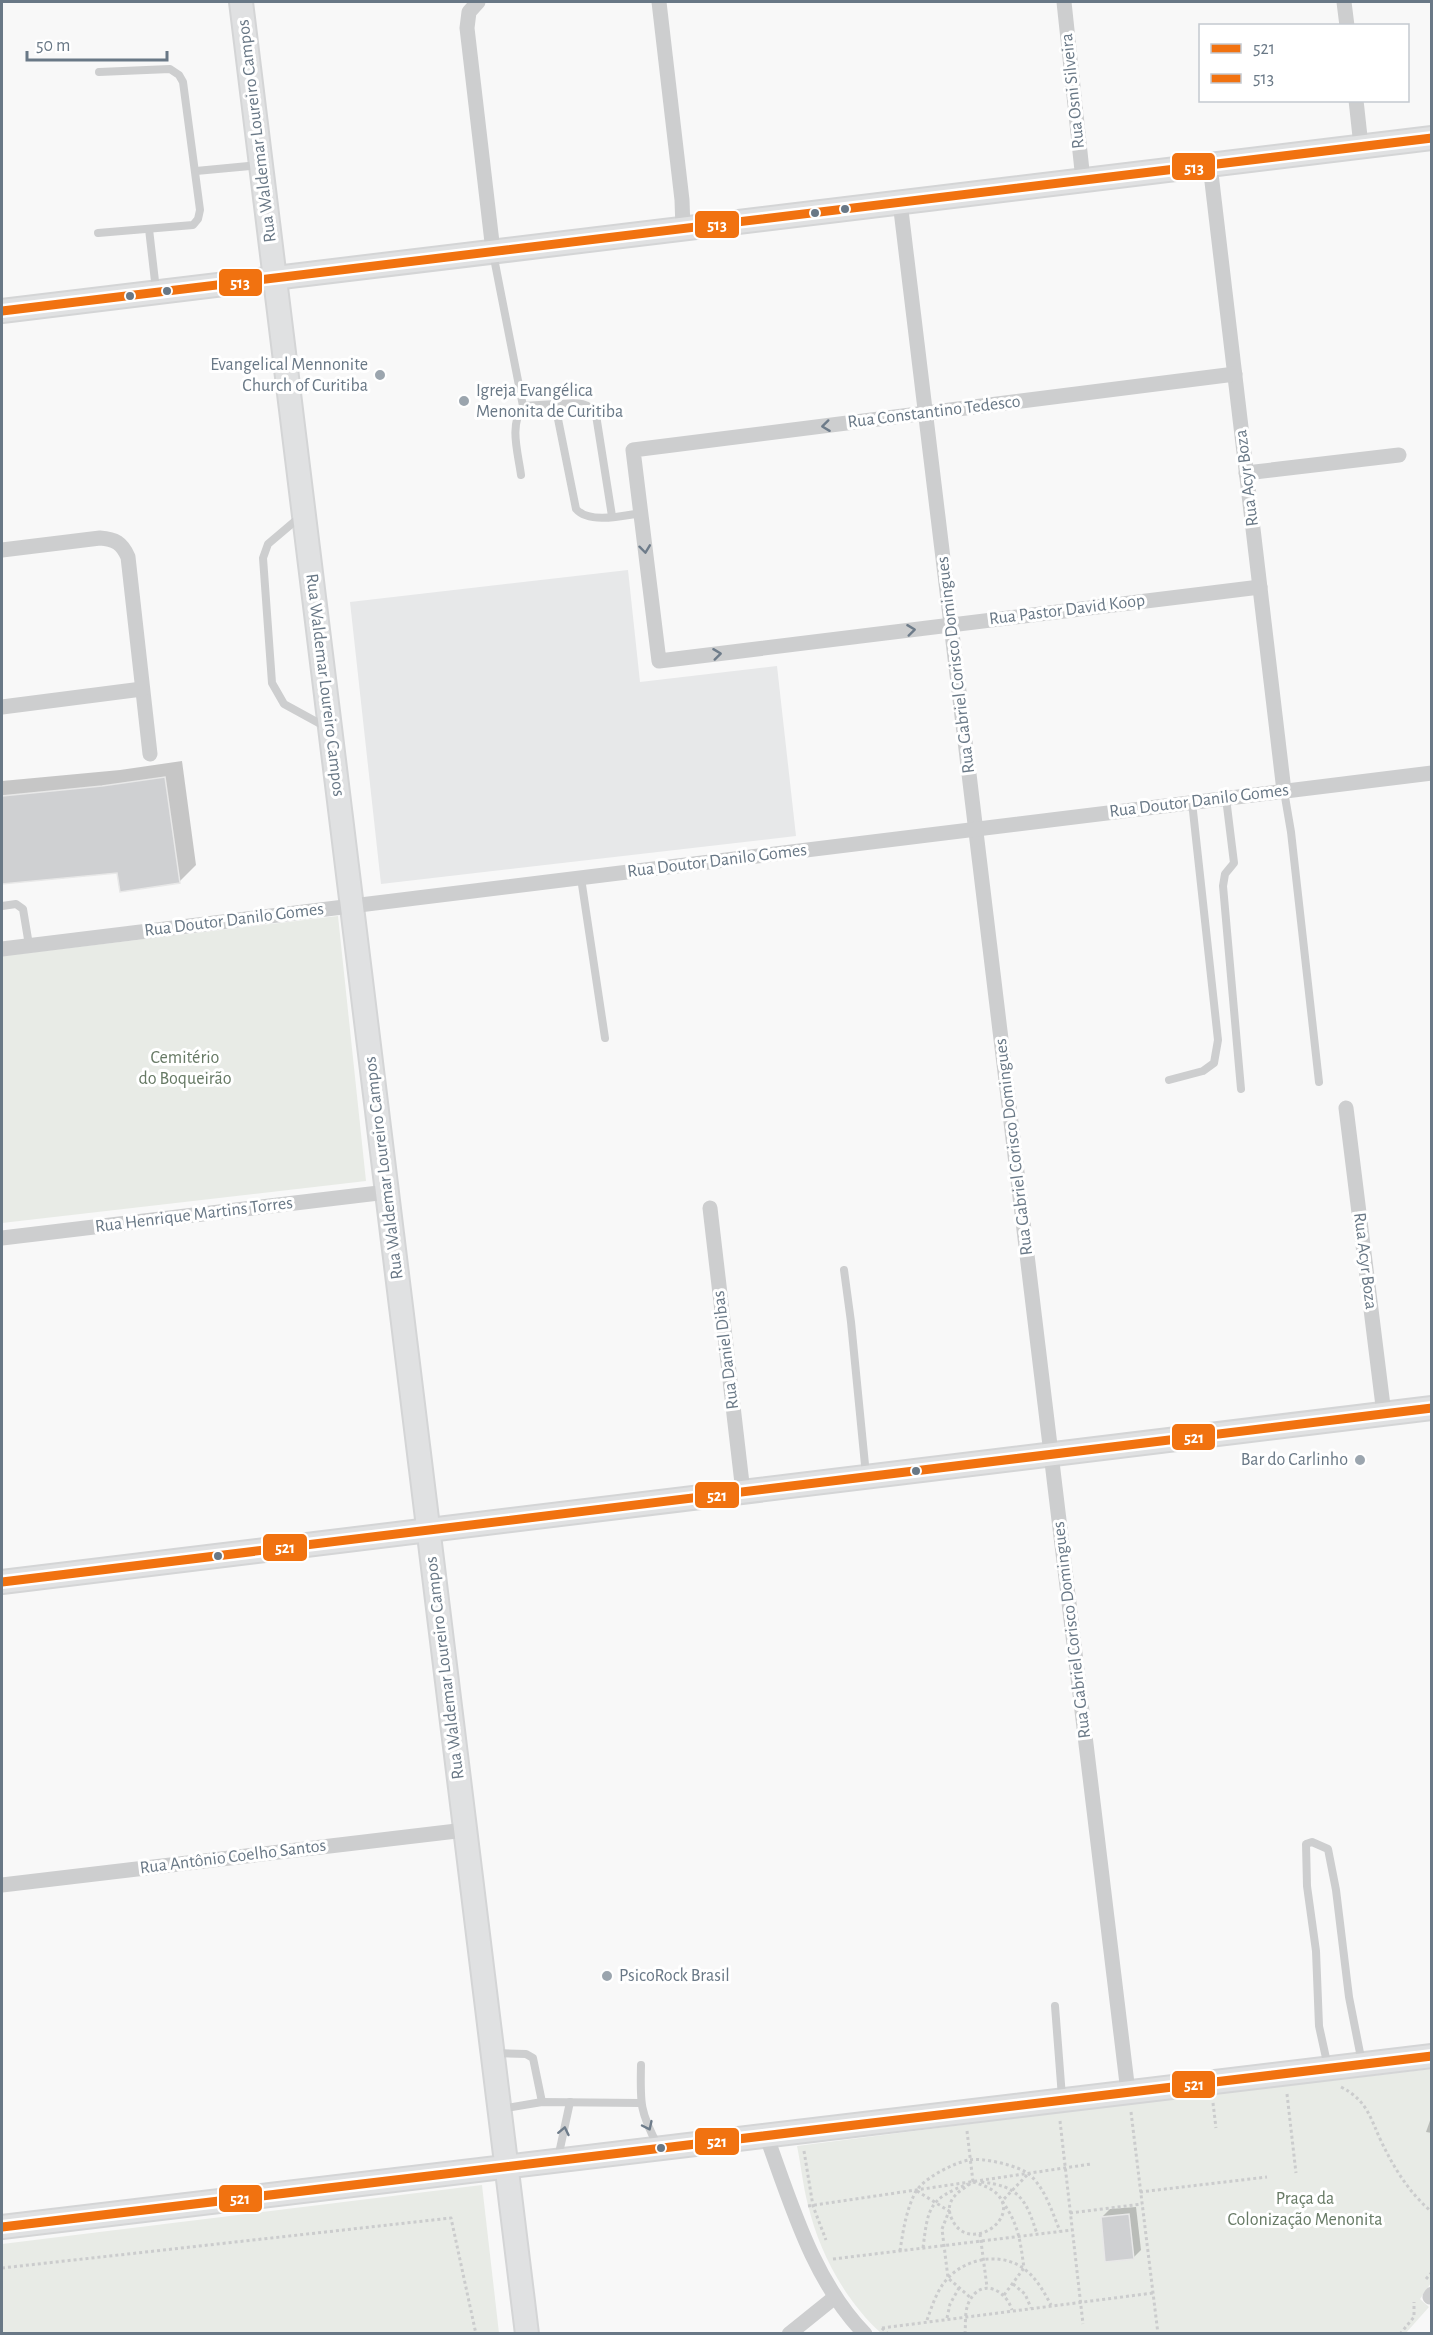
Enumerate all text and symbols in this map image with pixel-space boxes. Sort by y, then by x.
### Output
street label: Rua Waldemar Loureiro Campos [234,18,280,244]
scale bar [27,24,166,62]
legend [1199,24,1409,102]
street label: Rua Osni Silveira [1058,32,1088,150]
text: 50 m [36,37,70,55]
text: 521 [1253,40,1275,58]
text: 513 [1253,70,1274,88]
line badge: 513 [1171,152,1216,181]
text: 513 [1184,160,1204,176]
unlabelled marker [839,203,851,215]
unlabelled marker [809,207,821,219]
line badge: 513 [694,210,740,239]
text: 513 [707,217,727,233]
line badge: 513 [218,268,263,297]
text: 513 [230,275,250,291]
unlabelled marker [161,285,173,297]
unlabelled marker [124,290,136,302]
place label: Evangelical Mennonite Church of Curitiba [210,356,368,395]
marker: Evangelical Mennonite Church of Curitiba [373,368,387,382]
place label: Igreja Evangélica Menonita de Curitiba [476,382,623,421]
street label: Rua Constantino Tedesco [847,392,1022,432]
marker: Igreja Evangélica Menonita de Curitiba [457,394,471,408]
one-way arrow [821,419,830,431]
street label: Rua Acyr Boza [1232,429,1262,527]
one-way arrow [639,545,651,554]
street label: Rua Gabriel Corisco Domingues [934,555,978,775]
street label: Rua Waldemar Loureiro Campos [302,572,348,798]
street label: Rua Pastor David Koop [988,591,1146,629]
one-way arrow [906,624,915,636]
one-way arrow [712,648,722,660]
street label: Rua Doutor Danilo Gomes [1108,781,1290,821]
street label: Rua Doutor Danilo Gomes [626,841,808,881]
street label: Rua Doutor Danilo Gomes [143,900,325,940]
street label: Rua Gabriel Corisco Domingues [992,1037,1036,1257]
park label: Cemitério do Boqueirão [138,1049,232,1088]
street label: Rua Waldemar Loureiro Campos [361,1055,407,1281]
street label: Rua Henrique Martins Torres [94,1194,294,1236]
street label: Rua Acyr Boza [1350,1212,1380,1310]
street label: Rua Daniel Dibas [710,1290,742,1410]
line badge: 521 [1171,1423,1216,1451]
text: 521 [1184,1430,1204,1446]
place label: Bar do Carlinho [1241,1451,1348,1469]
marker: Bar do Carlinho [1353,1453,1367,1467]
unlabelled marker [910,1465,922,1477]
line badge: 521 [694,1481,740,1509]
text: 521 [707,1488,727,1504]
street label: Rua Gabriel Corisco Domingues [1050,1520,1094,1740]
line badge: 521 [262,1533,308,1562]
text: 521 [275,1540,295,1556]
unlabelled marker [212,1550,224,1562]
street label: Rua Waldemar Loureiro Campos [422,1555,468,1781]
street label: Rua Antônio Coelho Santos [139,1837,327,1877]
place label: PsicoRock Brasil [619,1967,730,1985]
marker: PsicoRock Brasil [600,1969,614,1983]
line badge: 521 [1171,2070,1216,2099]
text: 521 [1184,2077,1204,2093]
one-way arrow [640,2120,652,2131]
one-way arrow [557,2126,570,2136]
line badge: 521 [694,2127,740,2156]
text: 521 [707,2134,727,2150]
unlabelled marker [655,2142,667,2154]
line badge: 521 [218,2184,263,2213]
park label: Praça da Colonização Menonita [1228,2190,1382,2229]
text: 521 [230,2191,250,2207]

